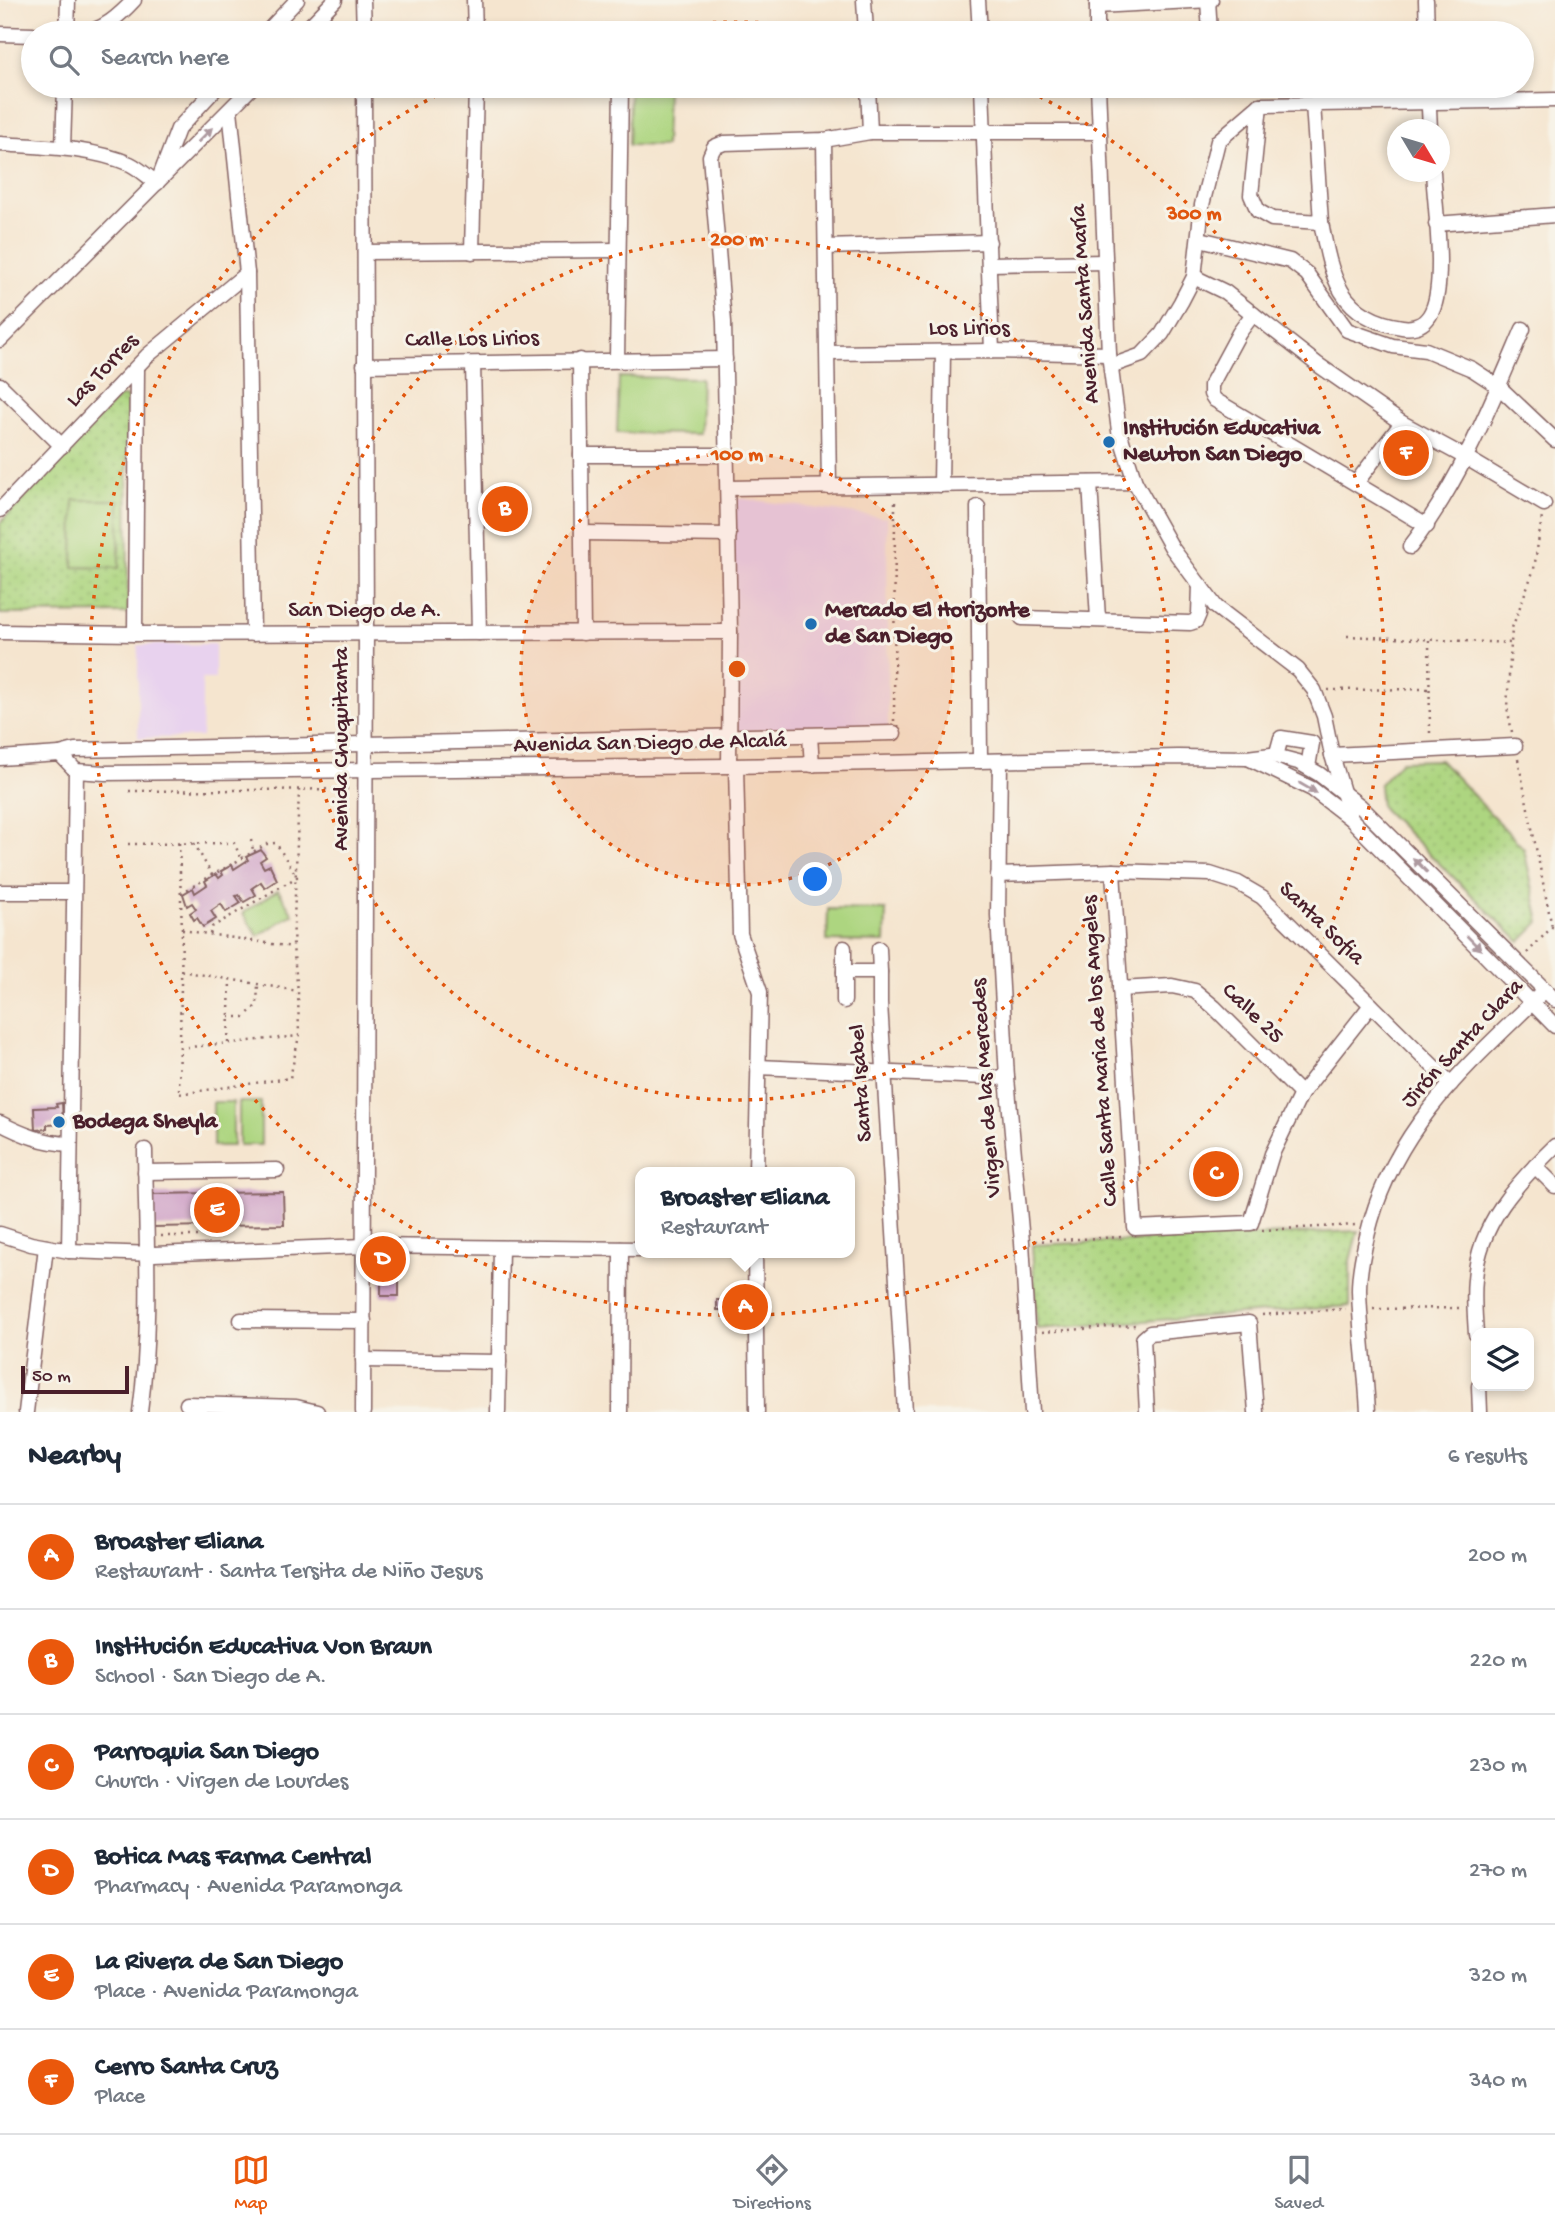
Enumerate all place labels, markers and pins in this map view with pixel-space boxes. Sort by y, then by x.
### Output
place label: Institución Educativa Newton San Diego [1123,416,1321,469]
pin: F [1383,427,1429,479]
marker: Institución Educativa Newton San Diego [1101,434,1117,450]
pin: B [482,483,528,535]
place label: Mercado El Horizonte de San Diego [825,598,1031,651]
marker: Mercado El Horizonte de San Diego [803,616,819,632]
centre of rings [725,657,749,681]
place label: Bodega Sheyla [72,1109,219,1136]
marker: Bodega Sheyla [51,1114,67,1130]
pin: C [1193,1148,1239,1200]
pin: E [194,1184,240,1236]
pin: D [360,1233,406,1285]
pin: A [722,1281,768,1333]

